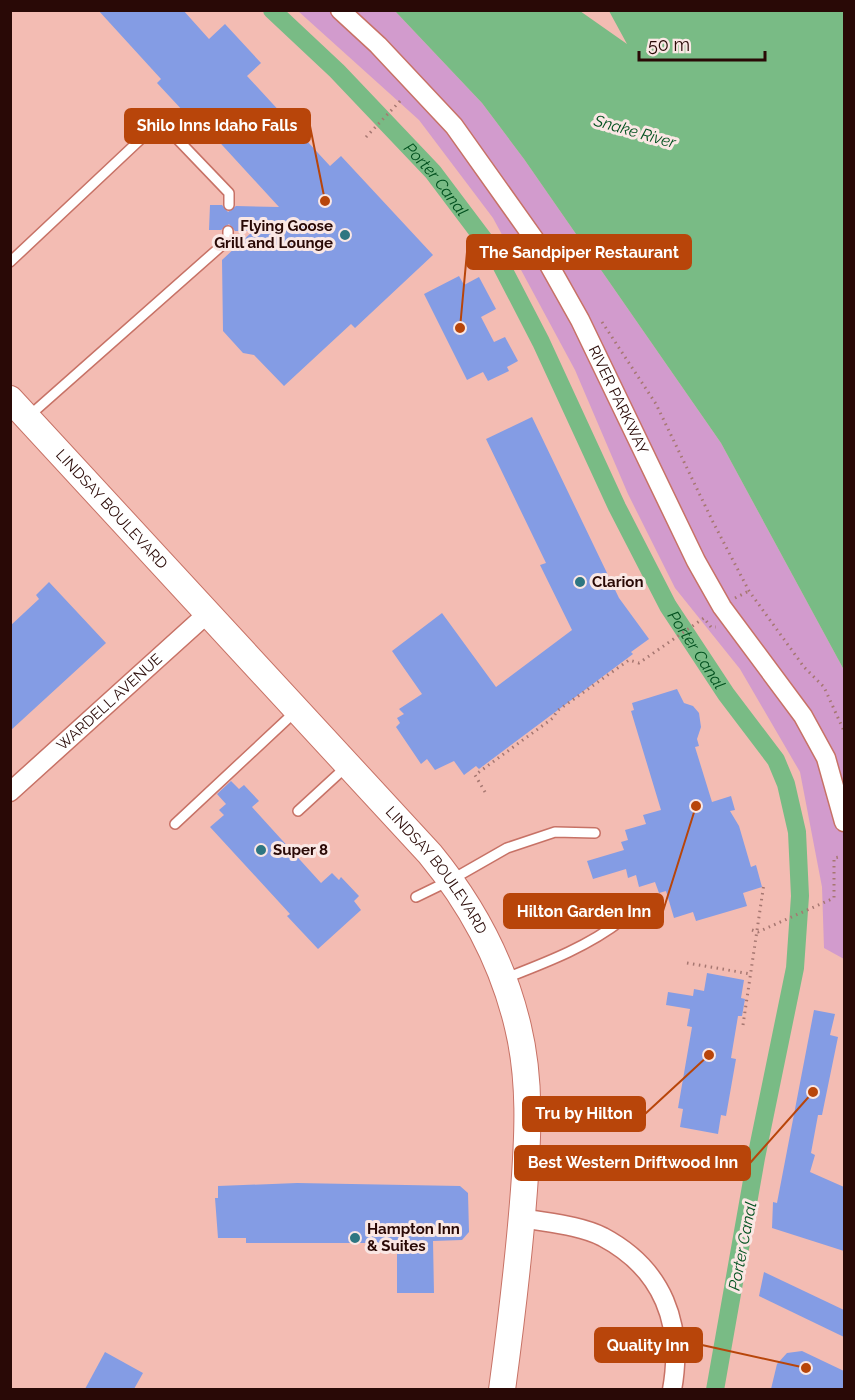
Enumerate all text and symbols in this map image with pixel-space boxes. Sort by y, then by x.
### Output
scale bar [639,24,765,62]
text: 50 m [648,34,690,55]
callout: Shilo Inns Idaho Falls [125,109,310,143]
water label: Snake River [591,110,678,152]
text: Shilo Inns Idaho Falls [137,116,297,135]
water label: Porter Canal [400,139,472,220]
place label: Flying Goose Grill and Lounge [214,217,333,252]
marker: Flying Goose Grill and Lounge [338,228,352,242]
callout: The Sandpiper Restaurant [467,235,691,269]
text: The Sandpiper Restaurant [479,243,679,262]
street label: RIVER PARKWAY [585,343,652,457]
street label: LINDSAY BOULEVARD [52,446,172,573]
place label: Clarion [592,573,643,591]
marker: Clarion [573,575,587,589]
water label: Porter Canal [664,607,729,693]
street label: WARDELL AVENUE [53,650,166,754]
street label: LINDSAY BOULEVARD [382,803,491,937]
place label: Super 8 [273,841,328,859]
marker: Super 8 [254,843,268,857]
callout: Hilton Garden Inn [504,894,663,928]
text: Hilton Garden Inn [517,902,651,921]
callout: Tru by Hilton [523,1097,645,1131]
text: Tru by Hilton [535,1104,633,1123]
callout: Best Western Driftwood Inn [515,1146,750,1180]
text: Best Western Driftwood Inn [528,1153,738,1172]
water label: Porter Canal [725,1200,760,1292]
place label: Hampton Inn & Suites [367,1220,460,1255]
marker: Hampton Inn & Suites [348,1231,362,1245]
callout: Quality Inn [595,1328,702,1362]
text: Quality Inn [607,1336,689,1355]

